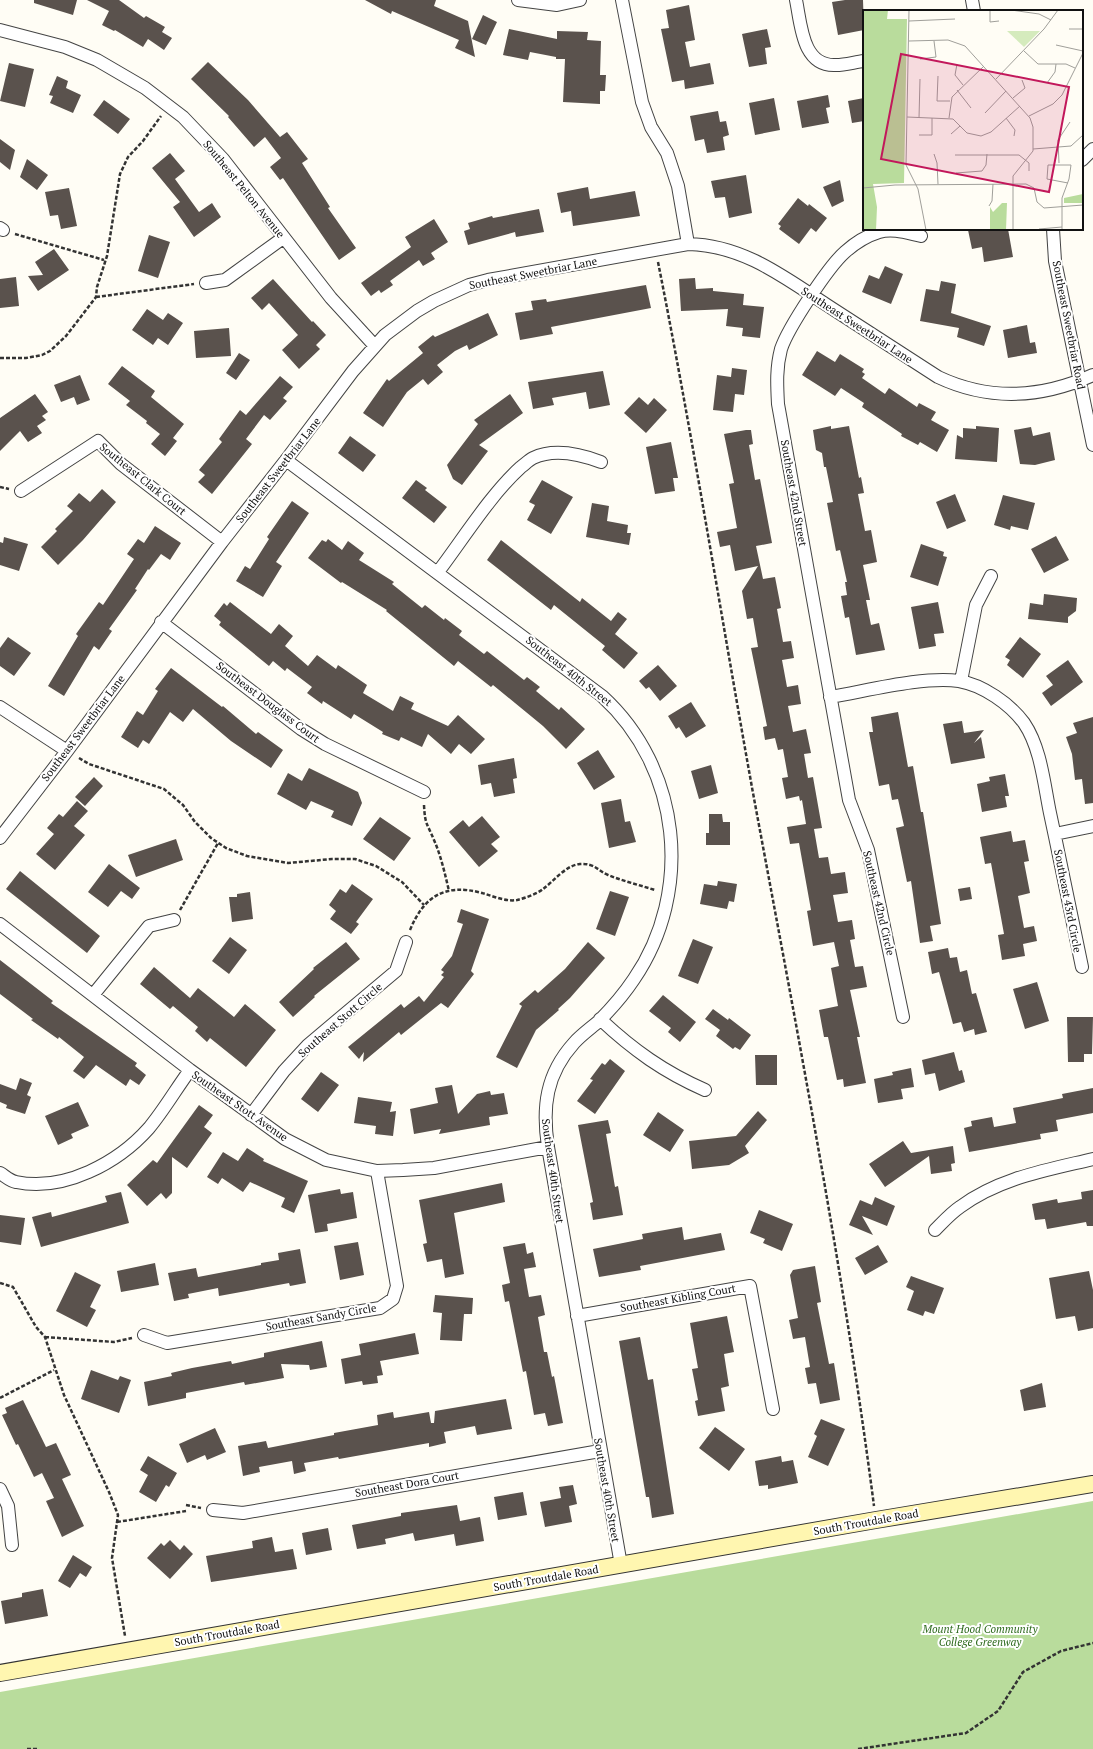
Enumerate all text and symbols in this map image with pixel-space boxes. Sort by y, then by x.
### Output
inset map [863,10,1083,230]
street label: Southeast Pelton Avenue [200,137,288,241]
street label: Southeast Sweetbriar Lane [468,254,599,292]
street label: Southeast Sweetbriar Road [1050,259,1088,391]
street label: Southeast Sweetbriar Lane [799,284,916,367]
street label: Southeast Sweetbriar Lane [232,414,324,526]
street label: Southeast 42nd Street [778,439,810,547]
street label: Southeast Clark Court [97,440,189,518]
street label: Southeast 40th Street [523,633,615,709]
street label: Southeast Douglass Court [213,658,323,746]
street label: Southeast Sweetbriar Lane [38,672,128,784]
street label: Southeast 43rd Circle [1051,848,1085,954]
street label: Southeast 42nd Circle [860,849,898,957]
street label: Southeast Stott Circle [295,979,385,1060]
street label: Southeast Stott Avenue [189,1068,291,1145]
street label: Southeast 40th Street [539,1118,567,1224]
street label: Southeast Kibling Court [619,1281,737,1315]
street label: Southeast Sandy Circle [264,1300,378,1334]
street label: Southeast 40th Street [591,1437,623,1543]
street label: Southeast Dora Court [354,1468,460,1500]
street label: South Troutdale Road [812,1506,920,1538]
street label: South Troutdale Road [492,1562,600,1594]
street label: South Troutdale Road [173,1617,281,1649]
park label: Mount Hood Community College Greenway [922,1622,1038,1649]

